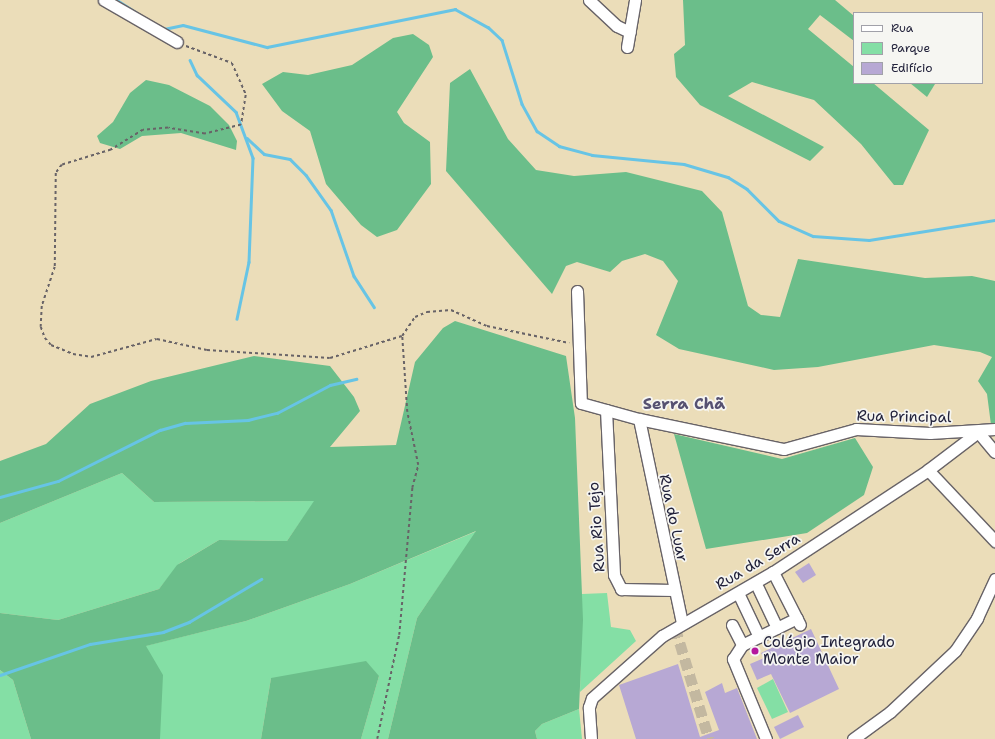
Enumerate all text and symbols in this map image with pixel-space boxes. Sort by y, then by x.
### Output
legend [853,12,983,84]
text: Rua [891,20,913,36]
text: Parque [891,40,930,56]
text: Edifício [891,60,932,76]
district label: Serra Chã [643,394,725,414]
street label: Rua Principal [856,407,952,427]
street label: Rua do Luar [655,473,691,563]
street label: Rua Rio Tejo [585,481,609,573]
street label: Rua da Serra [713,530,803,594]
place label: Colégio Integrado Monte Maior [763,633,895,668]
marker: Colégio Integrado Monte Maior [750,646,760,656]

